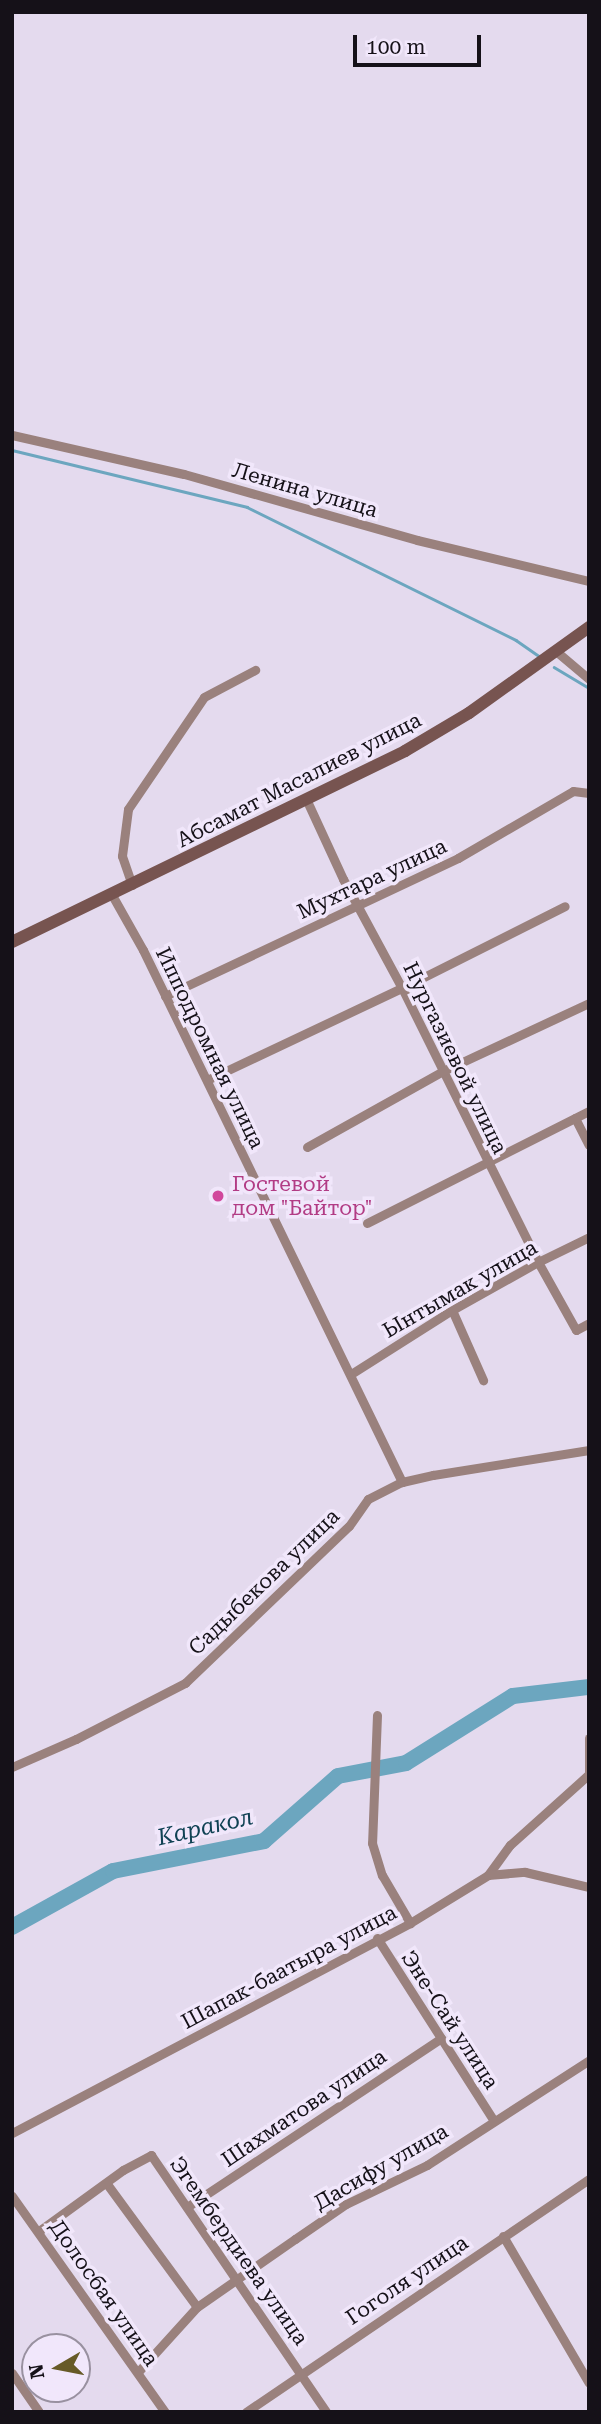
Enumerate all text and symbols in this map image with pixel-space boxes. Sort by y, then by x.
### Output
scale bar [356,21,484,65]
text: 100 m [366,35,426,59]
street label: Ленина улица [229,457,381,523]
street label: Абсамат Масалиев улица [173,707,425,853]
street label: Мухтара улица [293,833,451,925]
street label: Ипподромная улица [150,943,270,1153]
street label: Нургазиевой улица [398,958,512,1158]
place label: Гостевой дом "Байтор" [232,1171,372,1221]
marker: Гостевой дом "Байтор" [210,1188,226,1204]
street label: Ынтымак улица [378,1235,542,1343]
street label: Садыбекова улица [183,1504,345,1660]
water label: Каракол [155,1804,255,1852]
street label: Шапак-баатыра улица [177,1900,401,2034]
street label: Эне-Сай улица [396,1946,504,2094]
street label: Шахматова улица [217,2044,391,2172]
street label: Дасифу улица [309,2118,453,2216]
street label: Эгембердиева улица [164,2152,314,2350]
street label: Долосбая улица [44,2215,164,2371]
street label: Гоголя улица [341,2230,473,2330]
north arrow [21,2333,91,2403]
text: N [24,2362,49,2381]

